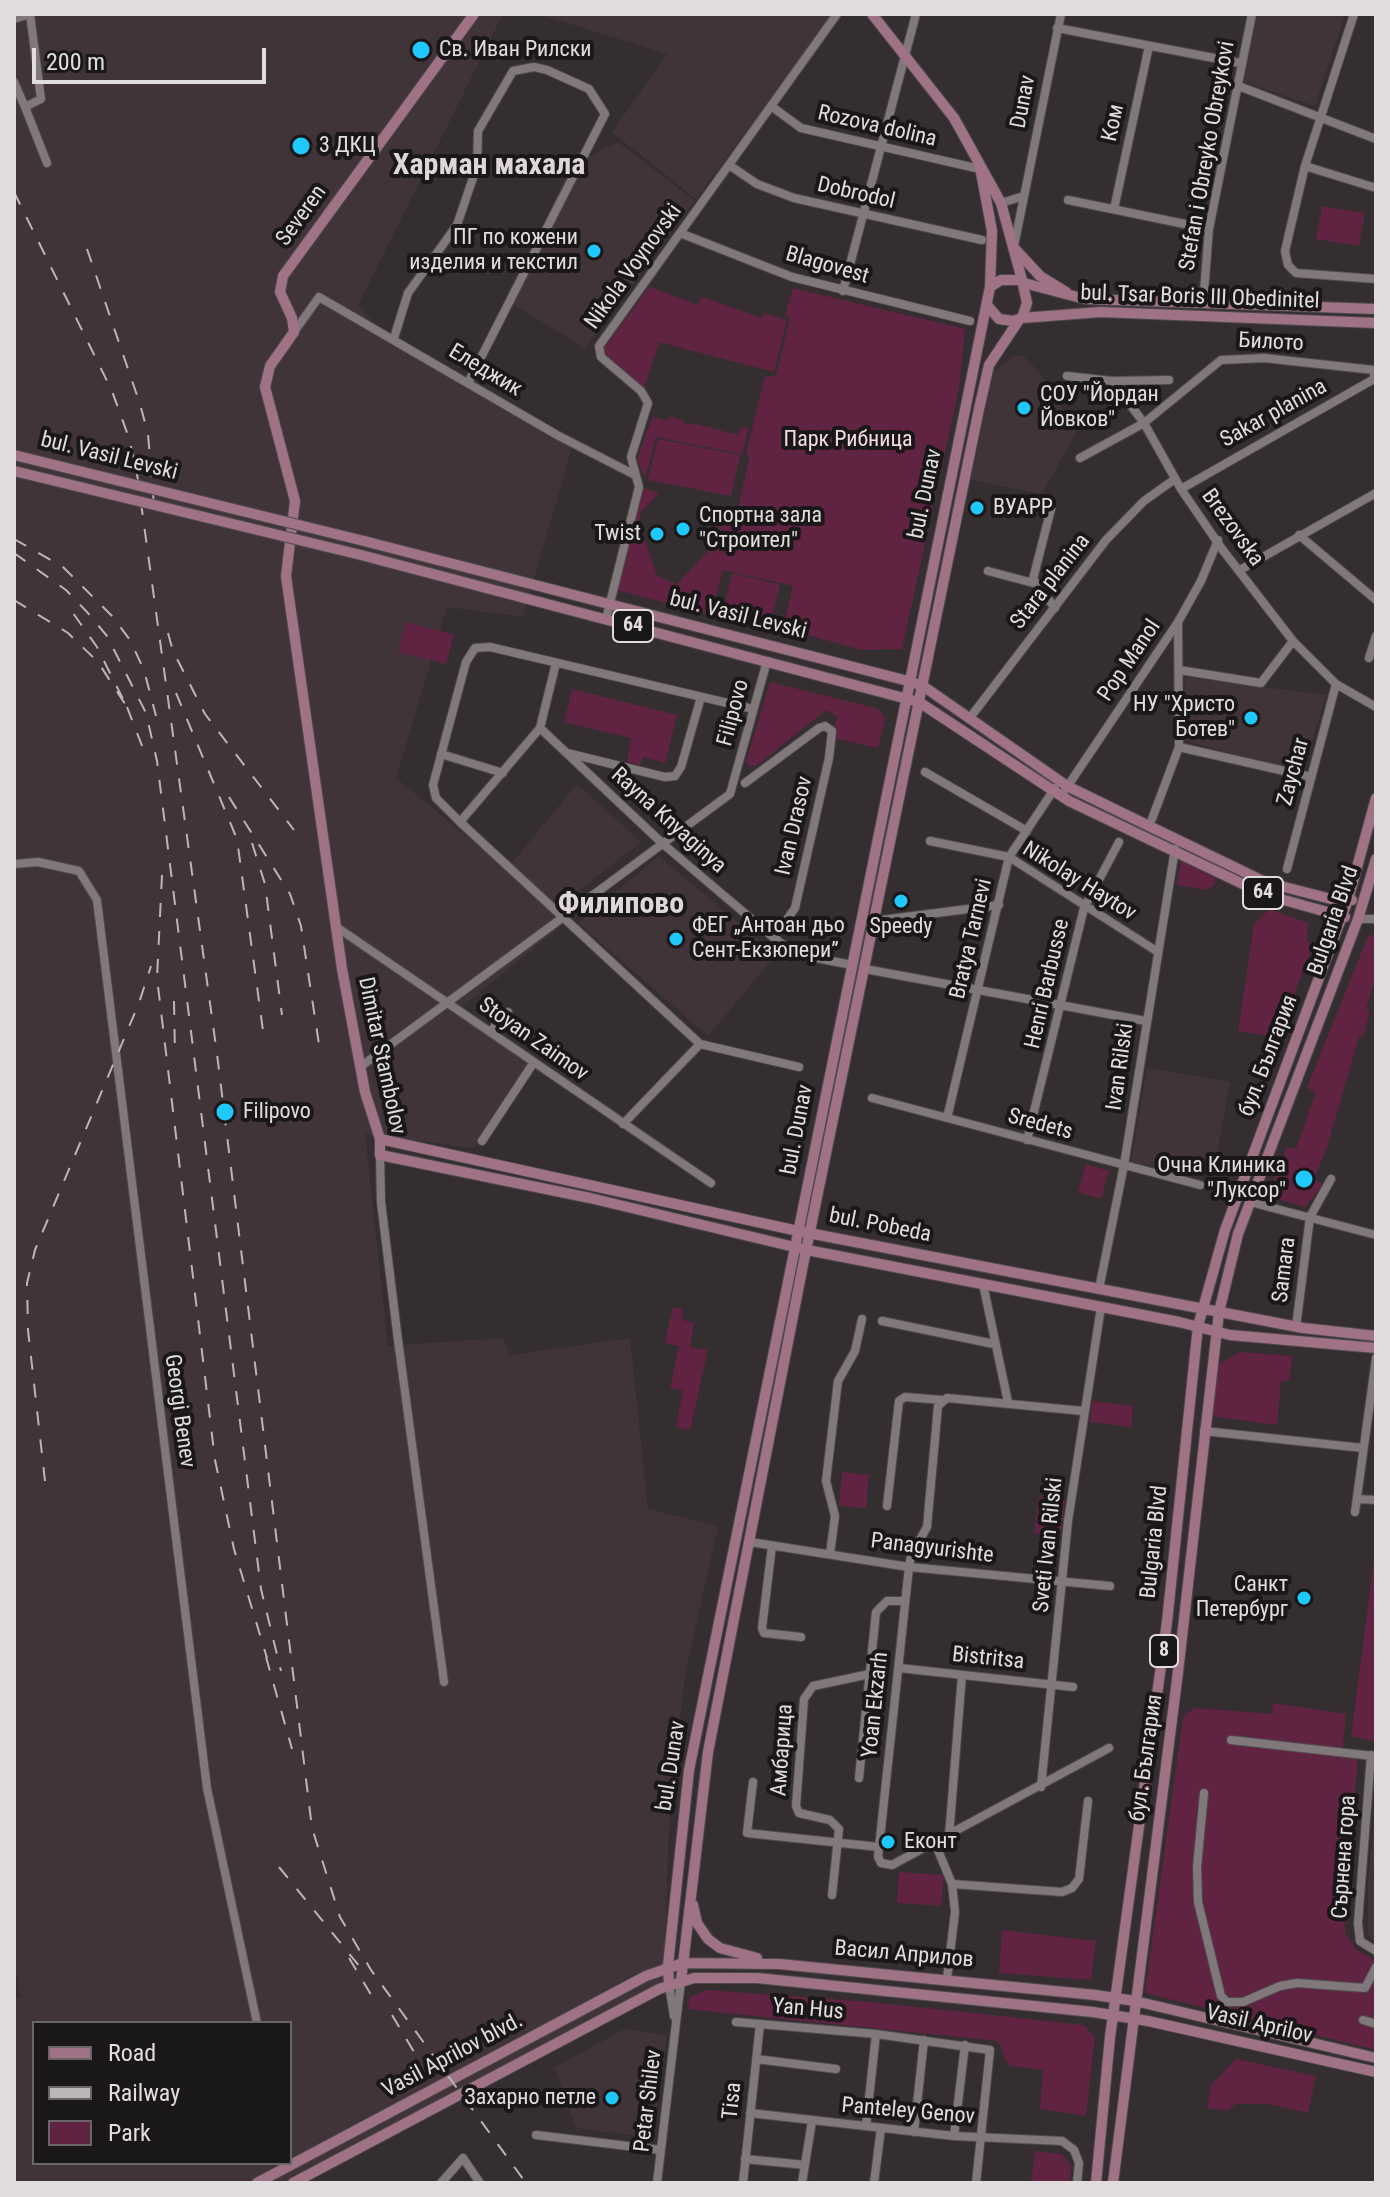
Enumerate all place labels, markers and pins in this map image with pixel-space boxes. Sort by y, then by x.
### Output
place label: Св. Иван Рилски [439,37,591,63]
marker: Св. Иван Рилски [410,39,432,61]
place label: 3 ДКЦ [319,133,376,159]
marker: 3 ДКЦ [290,135,312,157]
place label: ПГ по кожени изделия и текстил [409,225,578,276]
marker: ПГ по кожени изделия и текстил [585,242,603,260]
place label: СОУ "Йордан Йовков" [1040,382,1159,434]
marker: СОУ "Йордан Йовков" [1015,399,1033,417]
place label: ВУАРР [993,495,1053,521]
marker: ВУАРР [968,499,986,517]
place label: Спортна зала "Строител" [699,503,822,554]
marker: Спортна зала "Строител" [674,520,692,538]
place label: Twist [594,521,641,547]
marker: Twist [648,525,666,543]
place label: НУ "Христо Ботев" [1133,692,1235,744]
marker: НУ "Христо Ботев" [1242,709,1260,727]
marker: Speedy [892,892,910,910]
place label: ФЕГ „Антоан дьо Сент-Екзюпери” [692,913,845,964]
place label: Speedy [870,914,932,940]
marker: ФЕГ „Антоан дьо Сент-Екзюпери” [667,930,685,948]
place label: Filipovo [243,1099,311,1125]
marker: Filipovo [214,1101,236,1123]
place label: Очна Клиника "Луксор" [1157,1153,1286,1204]
marker: Очна Клиника "Луксор" [1293,1168,1315,1190]
place label: Санкт Петербург [1196,1572,1288,1624]
marker: Санкт Петербург [1295,1589,1313,1607]
place label: Еконт [904,1829,957,1855]
marker: Еконт [879,1833,897,1851]
place label: Захарно петле [464,2085,596,2111]
marker: Захарно петле [603,2089,621,2107]

